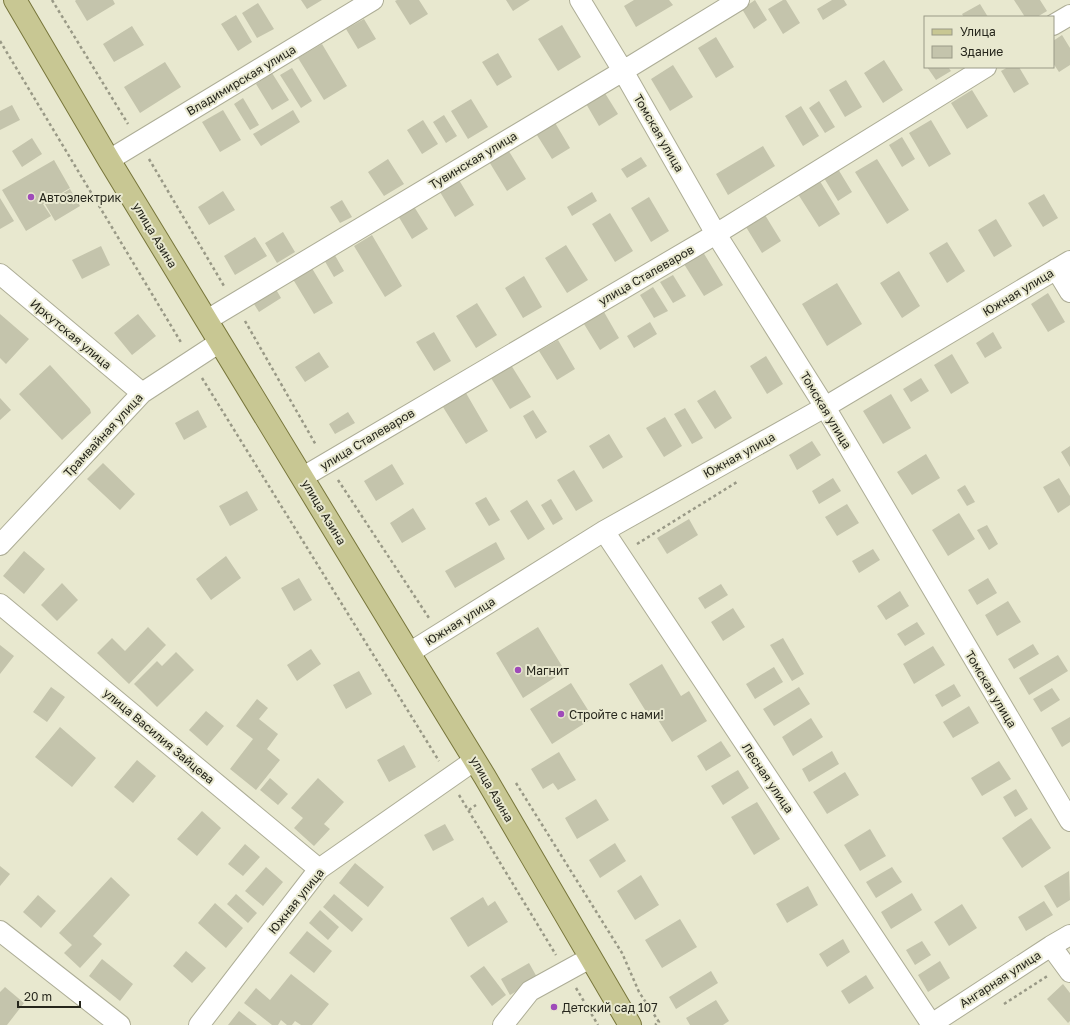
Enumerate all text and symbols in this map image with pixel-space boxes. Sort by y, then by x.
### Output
legend [924,16,1054,68]
text: Улица [960,24,996,39]
street label: Владимирская улица [184,41,298,119]
text: Здание [960,44,1003,59]
street label: Томская улица [631,91,687,175]
street label: Тувинская улица [426,128,520,192]
place label: Автоэлектрик [39,190,122,205]
marker: Автоэлектрик [26,192,36,202]
street label: улица Азина [130,200,180,270]
street label: улица Сталеваров [596,241,697,308]
street label: Южная улица [980,265,1056,319]
street label: Иркутская улица [27,296,115,372]
street label: Томская улица [797,369,855,451]
street label: Трамвайная улица [60,390,146,480]
street label: улица Сталеваров [317,405,417,473]
street label: Южная улица [700,429,778,481]
street label: улица Азина [299,477,349,547]
street label: Южная улица [422,593,498,649]
street label: Томская улица [962,648,1020,730]
place label: Магнит [526,663,569,678]
marker: Магнит [513,665,523,675]
street label: улица Василия Зайцева [100,685,218,787]
place label: Стройте с нами! [569,707,664,722]
marker: Стройте с нами! [556,709,566,719]
street label: Лесная улица [739,740,797,816]
street label: улица Азина [467,753,517,825]
street label: Южная улица [265,865,327,937]
street label: Ангарная улица [957,947,1043,1011]
scale bar [18,983,80,1009]
text: 20 m [24,989,52,1004]
place label: Детский сад 107 [562,1000,658,1015]
marker: Детский сад 107 [549,1002,559,1012]

